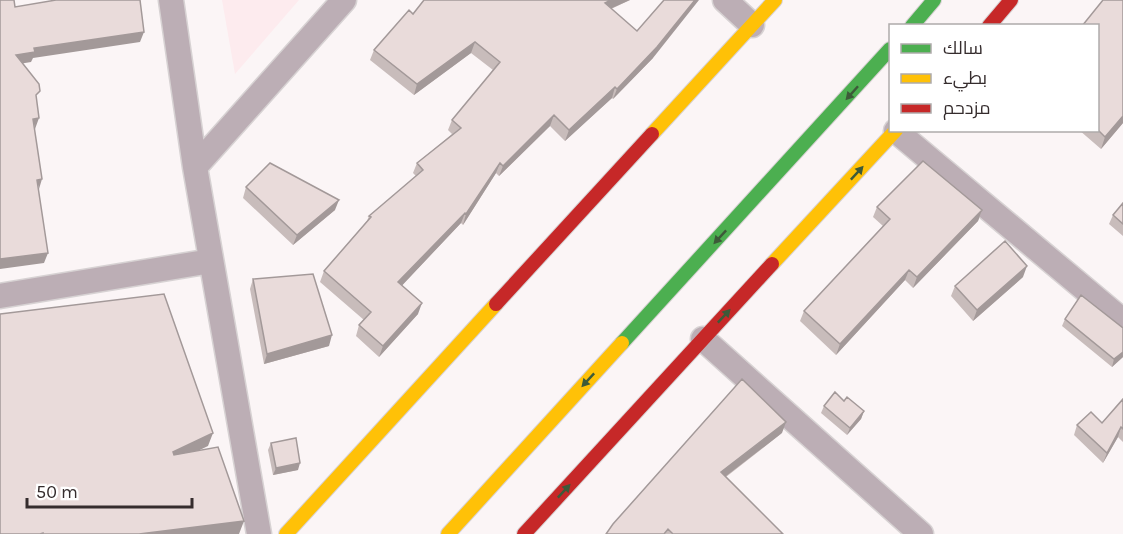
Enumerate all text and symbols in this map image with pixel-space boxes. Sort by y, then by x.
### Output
legend [889,24,1099,132]
text: سالك [943,37,983,59]
text: بطيء [943,67,987,92]
one-way arrow [846,85,859,100]
text: مزدحم [943,97,991,120]
one-way arrow [849,166,863,180]
one-way arrow [713,229,727,244]
one-way arrow [717,309,731,324]
one-way arrow [581,373,595,387]
scale bar [27,471,192,509]
text: 50 m [36,481,78,503]
one-way arrow [557,484,570,499]

